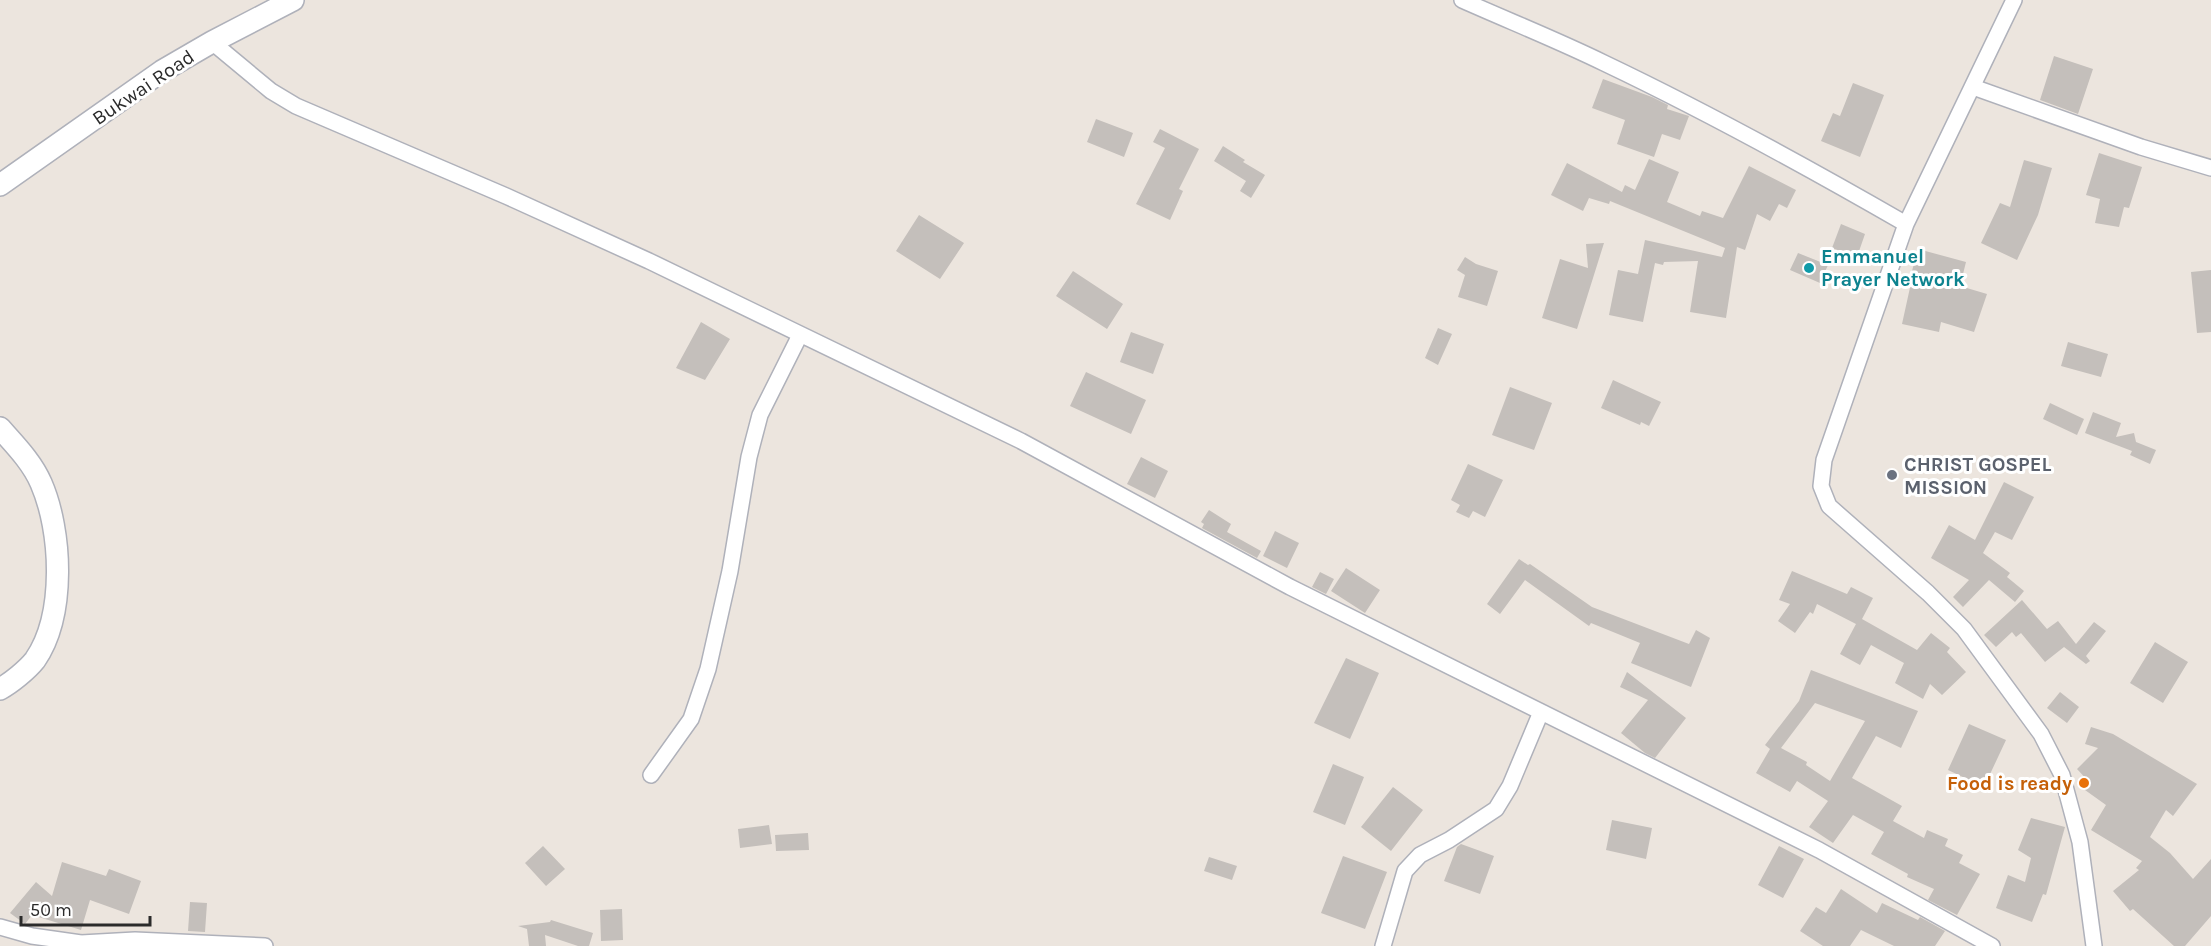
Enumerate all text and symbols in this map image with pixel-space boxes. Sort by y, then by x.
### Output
street label: Bukwai Road [88,45,199,130]
place label: Emmanuel Prayer Network [1821,245,1965,291]
marker: Emmanuel Prayer Network [1802,261,1816,275]
place label: CHRIST GOSPEL MISSION [1904,453,2051,499]
marker: CHRIST GOSPEL MISSION [1885,468,1899,482]
place label: Food is ready [1947,772,2072,795]
marker: Food is ready [2077,776,2091,790]
scale bar [21,889,150,927]
text: 50 m [30,899,72,921]

